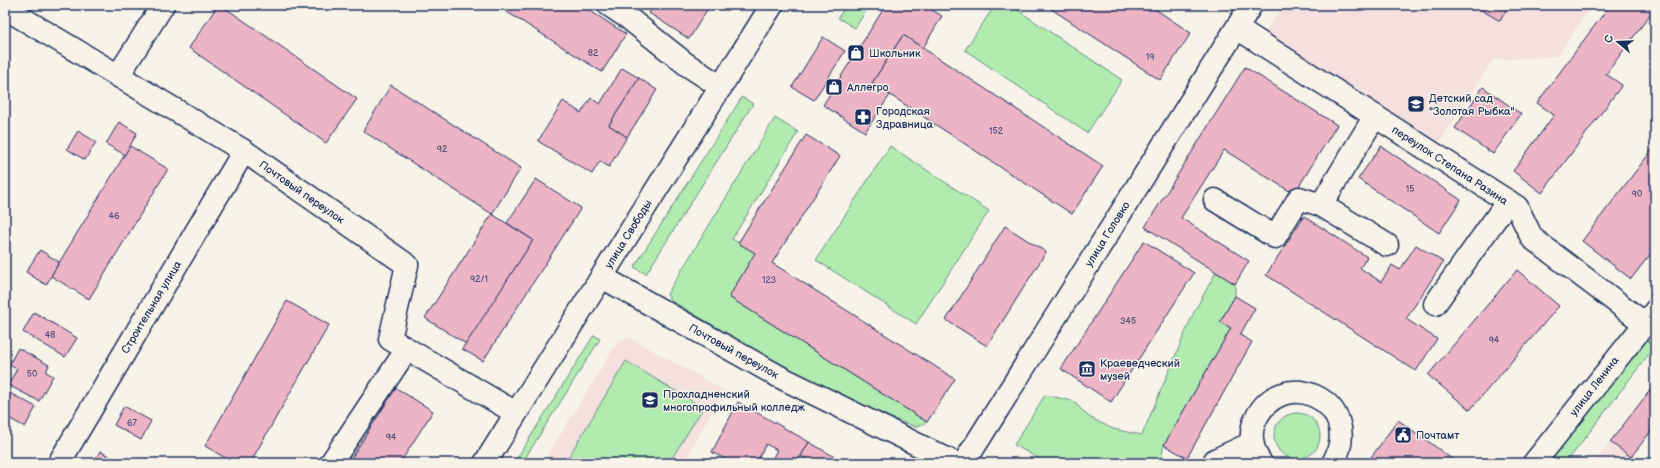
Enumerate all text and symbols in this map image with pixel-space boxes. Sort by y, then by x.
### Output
north arrow [1598,22,1638,62]
text: С [1602,33,1617,45]
shop icon: Школьник [846,43,866,63]
place label: Школьник [869,47,921,60]
house number: 82 [588,48,599,59]
house number: 19 [1146,52,1154,63]
shop icon: Аллегро [824,77,844,97]
place label: Аллегро [846,81,889,94]
place label: Детский сад "Золотая Рыбка" [1429,92,1515,118]
school or university icon: Детский сад "Золотая Рыбка" [1406,94,1426,114]
place label: Городская Здравница [876,105,933,131]
pharmacy icon: Городская Здравница [853,107,873,127]
street label: переулок Степана Разина [1389,123,1511,208]
house number: 152 [989,126,1004,137]
house number: 92 [437,144,448,155]
street label: Почтовый переулок [257,158,347,227]
house number: 15 [1406,184,1414,195]
house number: 90 [1632,189,1642,200]
street label: улица Свободы [602,198,655,271]
street label: улица Головко [1082,199,1133,269]
house number: 46 [109,211,120,222]
street label: Строительная улица [119,258,185,356]
house number: 92/1 [470,274,488,285]
house number: 123 [762,275,777,286]
house number: 345 [1120,316,1136,327]
street label: Почтовый переулок [686,321,781,382]
house number: 48 [45,330,55,341]
house number: 94 [1489,335,1500,346]
street label: улица Ленина [1567,354,1622,419]
place label: Краеведческий музей [1100,357,1180,383]
museum icon: Краеведческий музей [1077,359,1097,379]
house number: 50 [27,369,37,380]
place label: Прохладненский многопрофильный колледж [663,388,805,414]
school or university icon: Прохладненский многопрофильный колледж [640,390,660,410]
house number: 67 [127,418,138,429]
public building icon: Почтамт [1393,425,1413,445]
place label: Почтамт [1416,429,1459,442]
house number: 94 [386,432,397,443]

